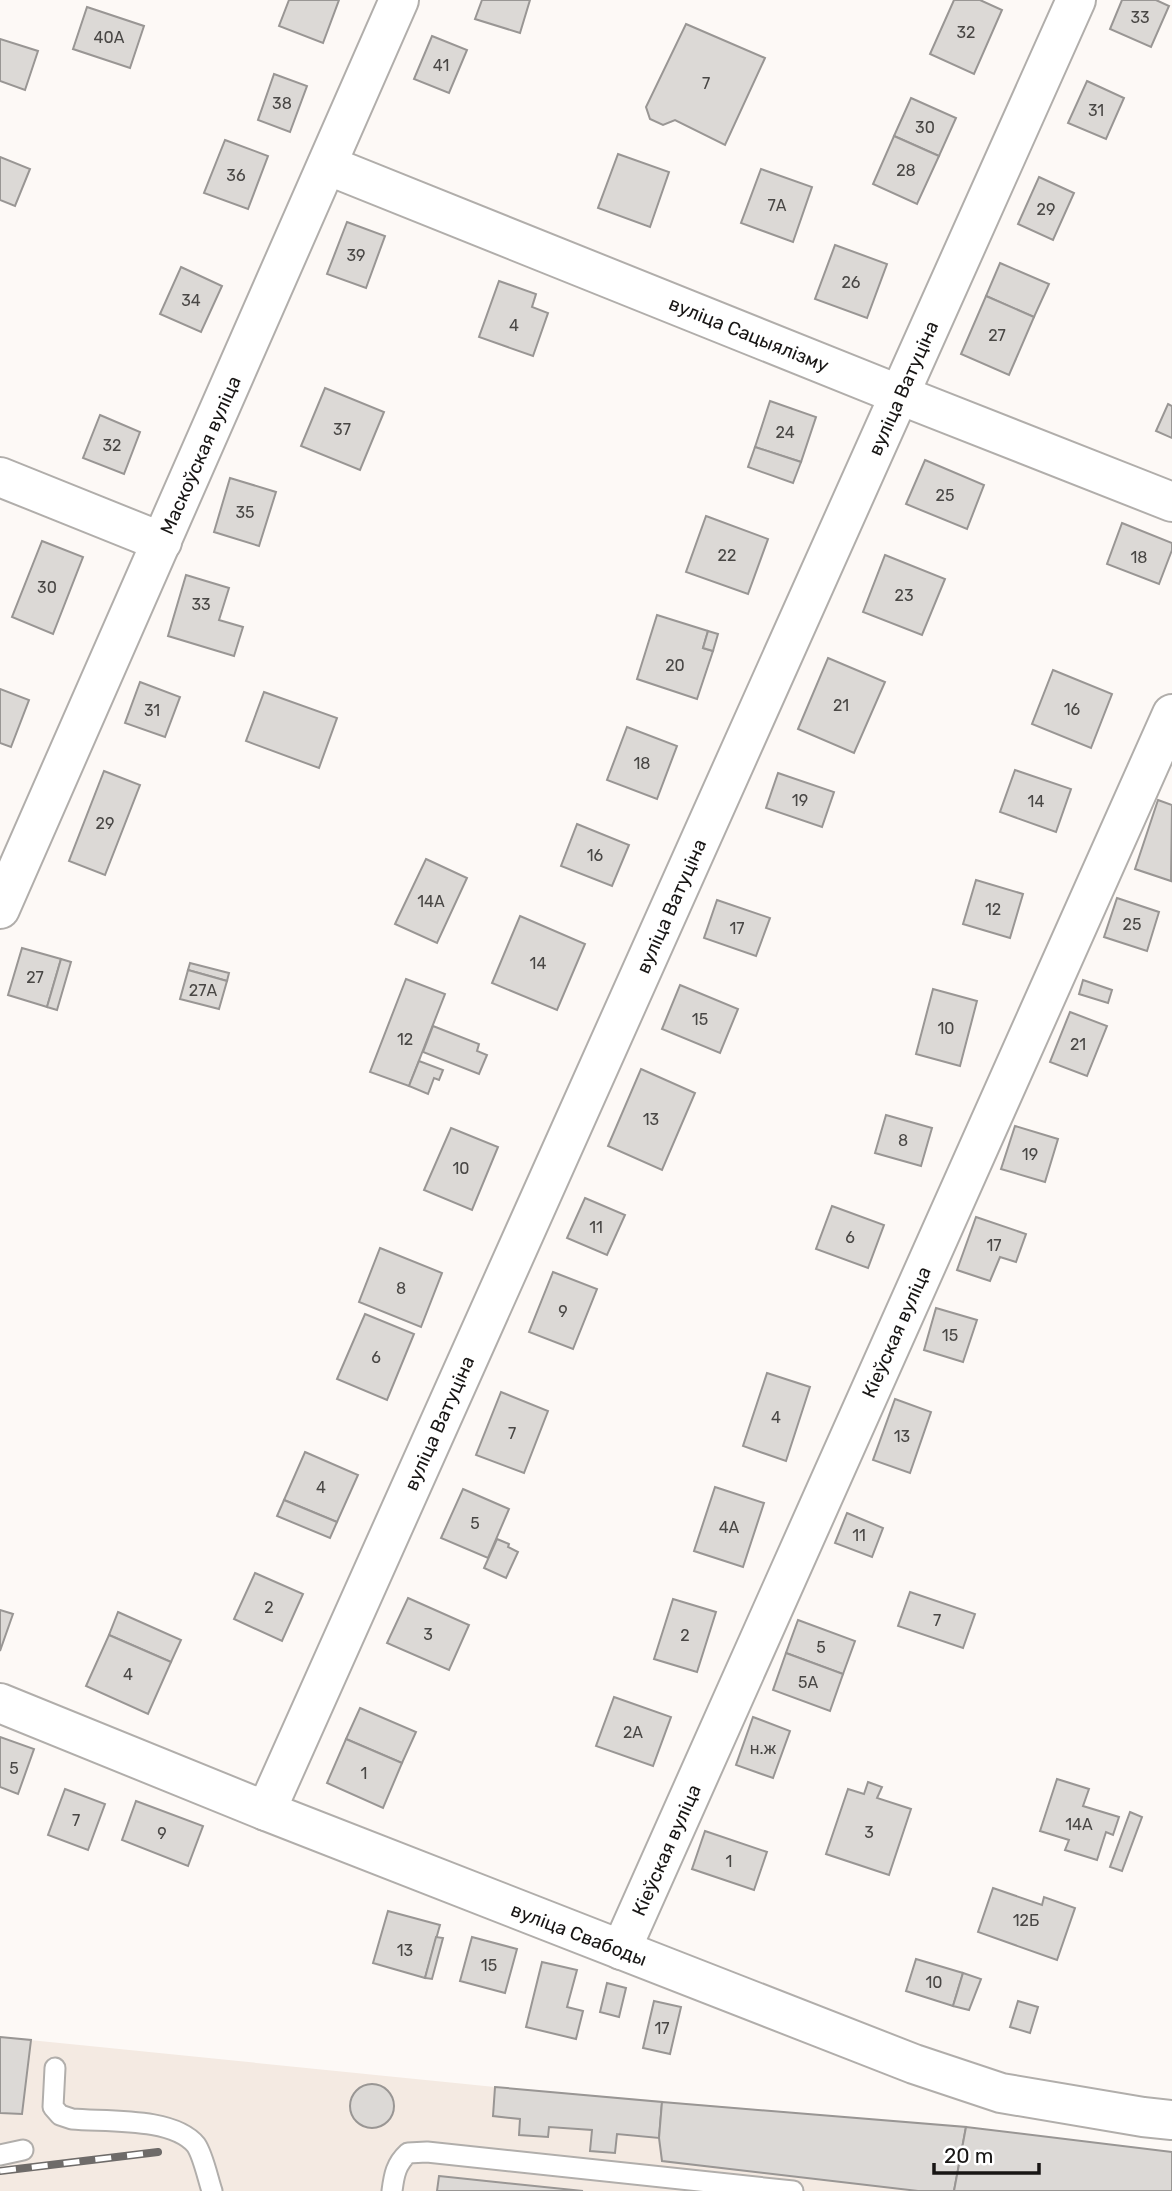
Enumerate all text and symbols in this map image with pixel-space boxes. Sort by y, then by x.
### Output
house number: 33 [1130,8,1150,27]
house number: 32 [956,23,976,42]
house number: 40А [94,28,125,47]
house number: 41 [433,56,449,75]
house number: 7 [702,74,710,93]
house number: 38 [272,94,292,113]
house number: 31 [1088,101,1104,120]
house number: 30 [915,118,935,137]
house number: 28 [896,161,916,180]
house number: 36 [226,166,246,185]
house number: 7А [768,196,787,215]
house number: 29 [1037,200,1055,219]
house number: 39 [346,246,366,265]
house number: 26 [841,273,861,292]
house number: 34 [181,291,201,310]
street label: вуліца Сацыялізму [666,292,832,377]
house number: 4 [509,316,519,335]
street label: вуліца Ватуціна [864,317,943,459]
house number: 27 [988,326,1006,345]
street label: Маскоўская вуліца [155,372,246,538]
house number: 37 [333,420,351,439]
house number: 24 [775,423,795,442]
house number: 32 [102,436,122,455]
house number: 25 [936,486,954,505]
house number: 35 [235,503,255,522]
house number: 22 [718,546,736,565]
house number: 18 [1130,548,1148,567]
house number: 30 [37,578,57,597]
house number: 23 [894,586,914,605]
house number: 33 [191,595,211,614]
house number: 20 [665,656,685,675]
house number: 21 [833,696,849,715]
house number: 16 [1064,700,1081,719]
house number: 31 [144,701,160,720]
house number: 18 [633,754,651,773]
house number: 19 [792,791,808,810]
house number: 14 [1028,792,1044,811]
house number: 29 [96,814,114,833]
street label: вуліца Ватуціна [632,835,711,977]
house number: 16 [587,846,604,865]
house number: 14А [417,892,445,911]
house number: 12 [985,900,1001,919]
house number: 25 [1123,915,1141,934]
house number: 17 [729,919,745,938]
house number: 14 [530,954,546,973]
house number: 27 [26,968,44,987]
house number: 27А [189,981,217,1000]
house number: 15 [692,1010,708,1029]
house number: 10 [937,1019,955,1038]
house number: 12 [397,1030,413,1049]
house number: 21 [1070,1035,1086,1054]
house number: 13 [643,1110,659,1129]
house number: 8 [898,1131,908,1150]
house number: 19 [1022,1145,1038,1164]
house number: 10 [452,1159,470,1178]
house number: 11 [589,1218,603,1237]
house number: 6 [845,1228,855,1247]
house number: 17 [986,1236,1002,1255]
street label: Кіеўская вуліца [857,1263,936,1402]
house number: 8 [396,1279,406,1298]
house number: 9 [558,1302,568,1321]
house number: 15 [942,1326,958,1345]
house number: 6 [371,1348,381,1367]
street label: вуліца Ватуціна [400,1352,479,1494]
house number: 4 [771,1408,781,1427]
house number: 7 [508,1424,516,1443]
house number: 13 [894,1427,910,1446]
house number: 4 [316,1478,326,1497]
house number: 5 [470,1514,480,1533]
house number: 4А [719,1518,740,1537]
house number: 11 [852,1526,866,1545]
house number: 2 [264,1598,274,1617]
house number: 7 [933,1611,941,1630]
house number: 3 [423,1625,433,1644]
house number: 2 [680,1626,690,1645]
house number: 5 [816,1638,826,1657]
house number: 4 [123,1665,133,1684]
house number: 5А [798,1673,818,1692]
house number: 2А [623,1723,643,1742]
house number: н.ж [750,1739,776,1758]
house number: 5 [9,1759,19,1778]
house number: 1 [361,1764,367,1783]
street label: Кіеўская вуліца [627,1781,706,1920]
house number: 7 [72,1811,80,1830]
house number: 14А [1065,1815,1093,1834]
house number: 3 [864,1823,874,1842]
house number: 9 [157,1824,167,1843]
house number: 1 [726,1852,732,1871]
street label: вуліца Свабоды [508,1898,650,1971]
house number: 12Б [1013,1911,1039,1930]
house number: 13 [397,1941,413,1960]
house number: 15 [481,1956,497,1975]
house number: 10 [925,1973,943,1992]
house number: 17 [654,2019,670,2038]
scale bar [934,2132,1039,2176]
text: 20 m [944,2143,993,2168]

